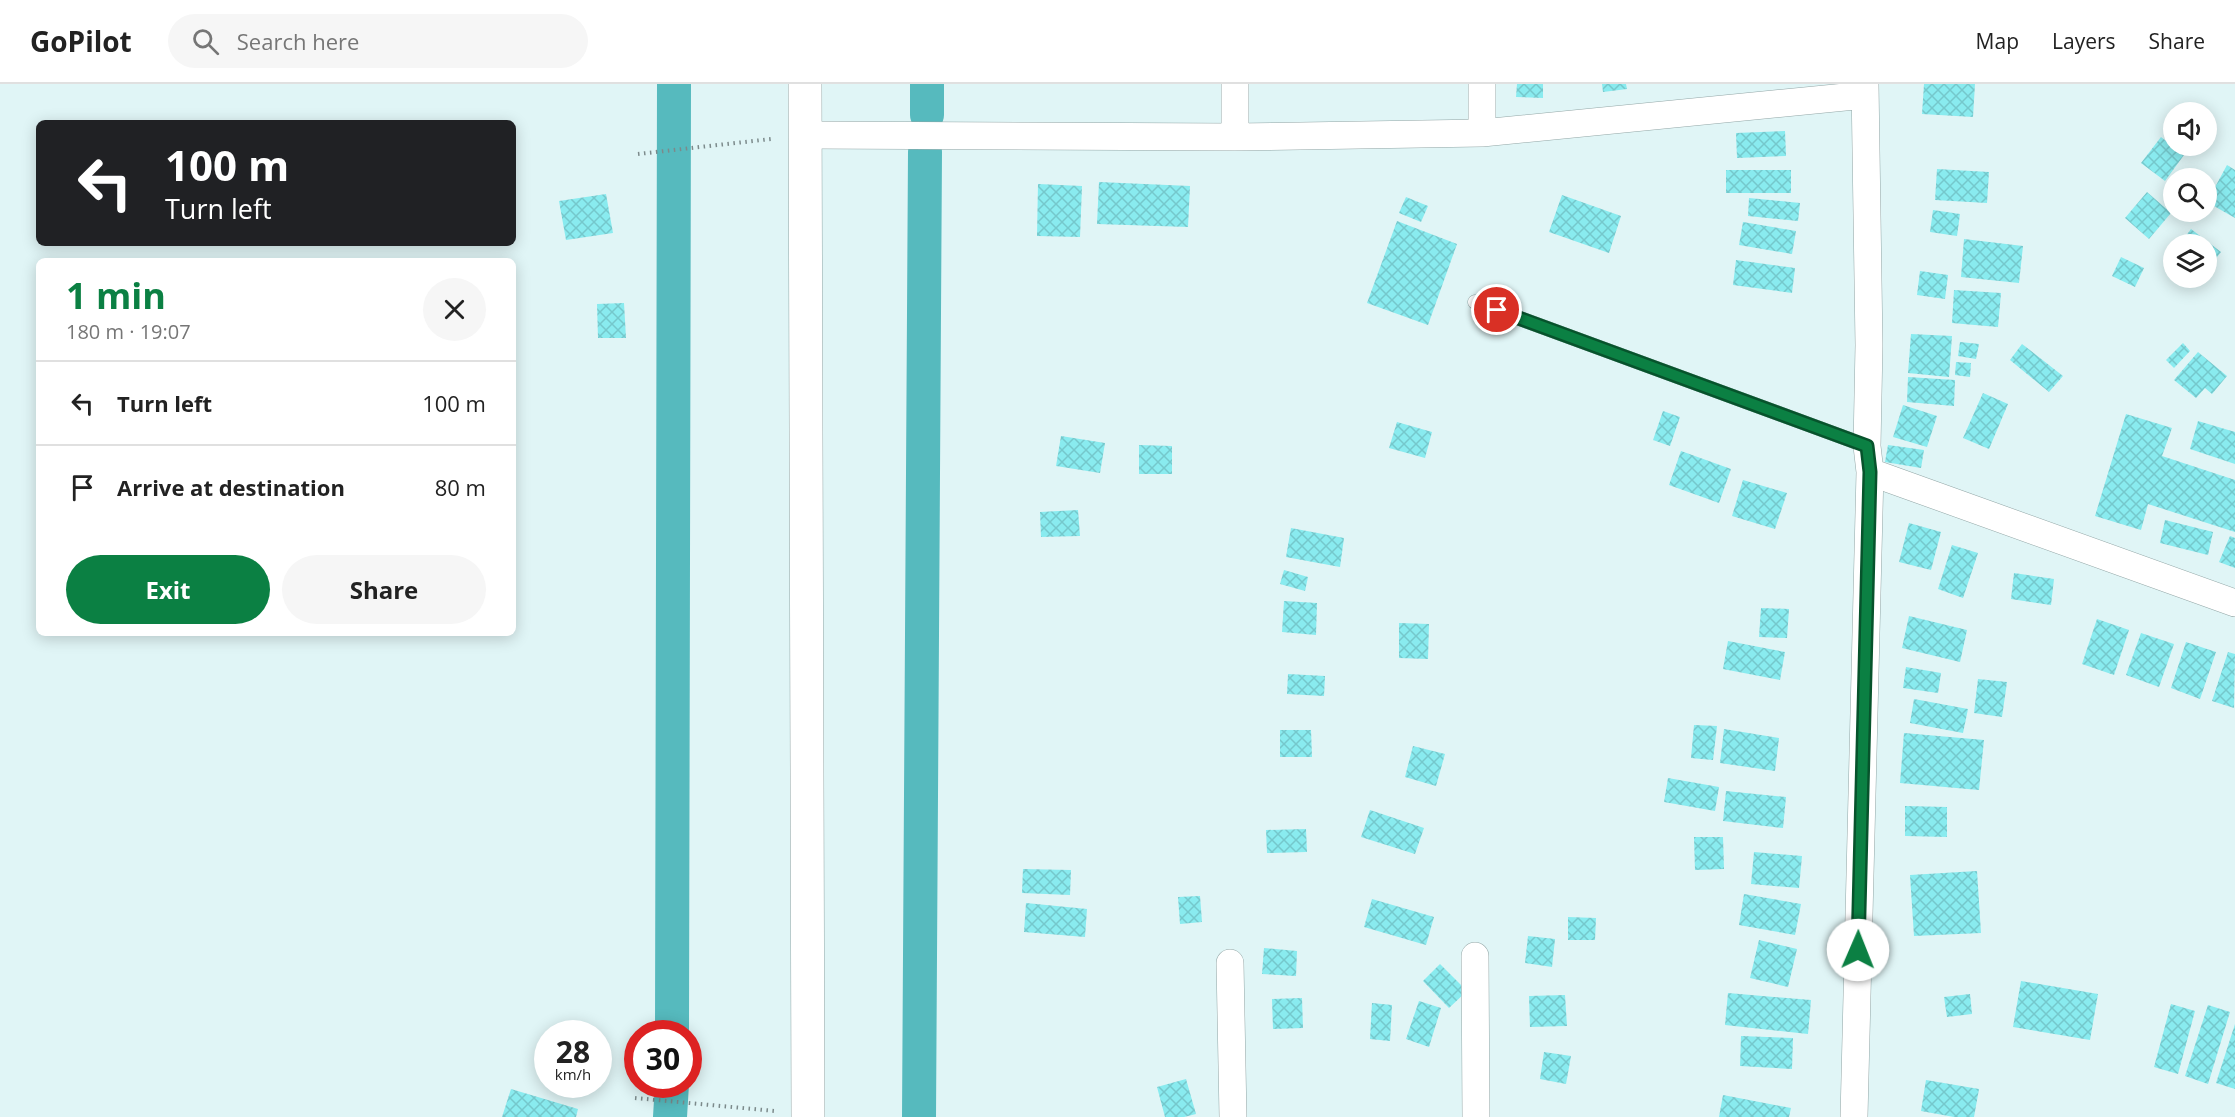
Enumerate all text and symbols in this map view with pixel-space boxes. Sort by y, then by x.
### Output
search box [168,14,588,68]
text: GoPilot [30,22,132,60]
icon: search [189,25,222,58]
text: Search here [237,26,359,56]
text: Map [1976,27,2019,55]
text: Layers [2052,27,2116,55]
text: Share [2149,27,2205,55]
map controls [2163,102,2217,288]
button: sound [2163,102,2217,156]
text: 100 m [165,136,289,193]
icon: left [66,144,144,222]
button: search [2163,168,2217,222]
text: Turn left [165,190,272,227]
button: layers [2163,234,2217,288]
text: 1 min [66,271,166,320]
button: close [423,278,486,341]
pin [1471,284,1522,335]
icon: arrive [1480,293,1513,326]
text: 180 m · 19:07 [66,318,191,345]
icon: left [66,387,99,420]
text: Turn left [117,388,212,418]
text: 100 m [422,388,486,418]
icon: arrive [66,471,99,504]
text: Arrive at destination [117,472,345,502]
text: 80 m [435,472,486,502]
button: Exit [66,555,270,624]
button: Share [282,555,486,624]
position arrow [1826,918,1890,982]
speed limit sign: 30 [624,1020,702,1098]
text: 28 [556,1031,590,1072]
text: km/h [555,1064,591,1084]

